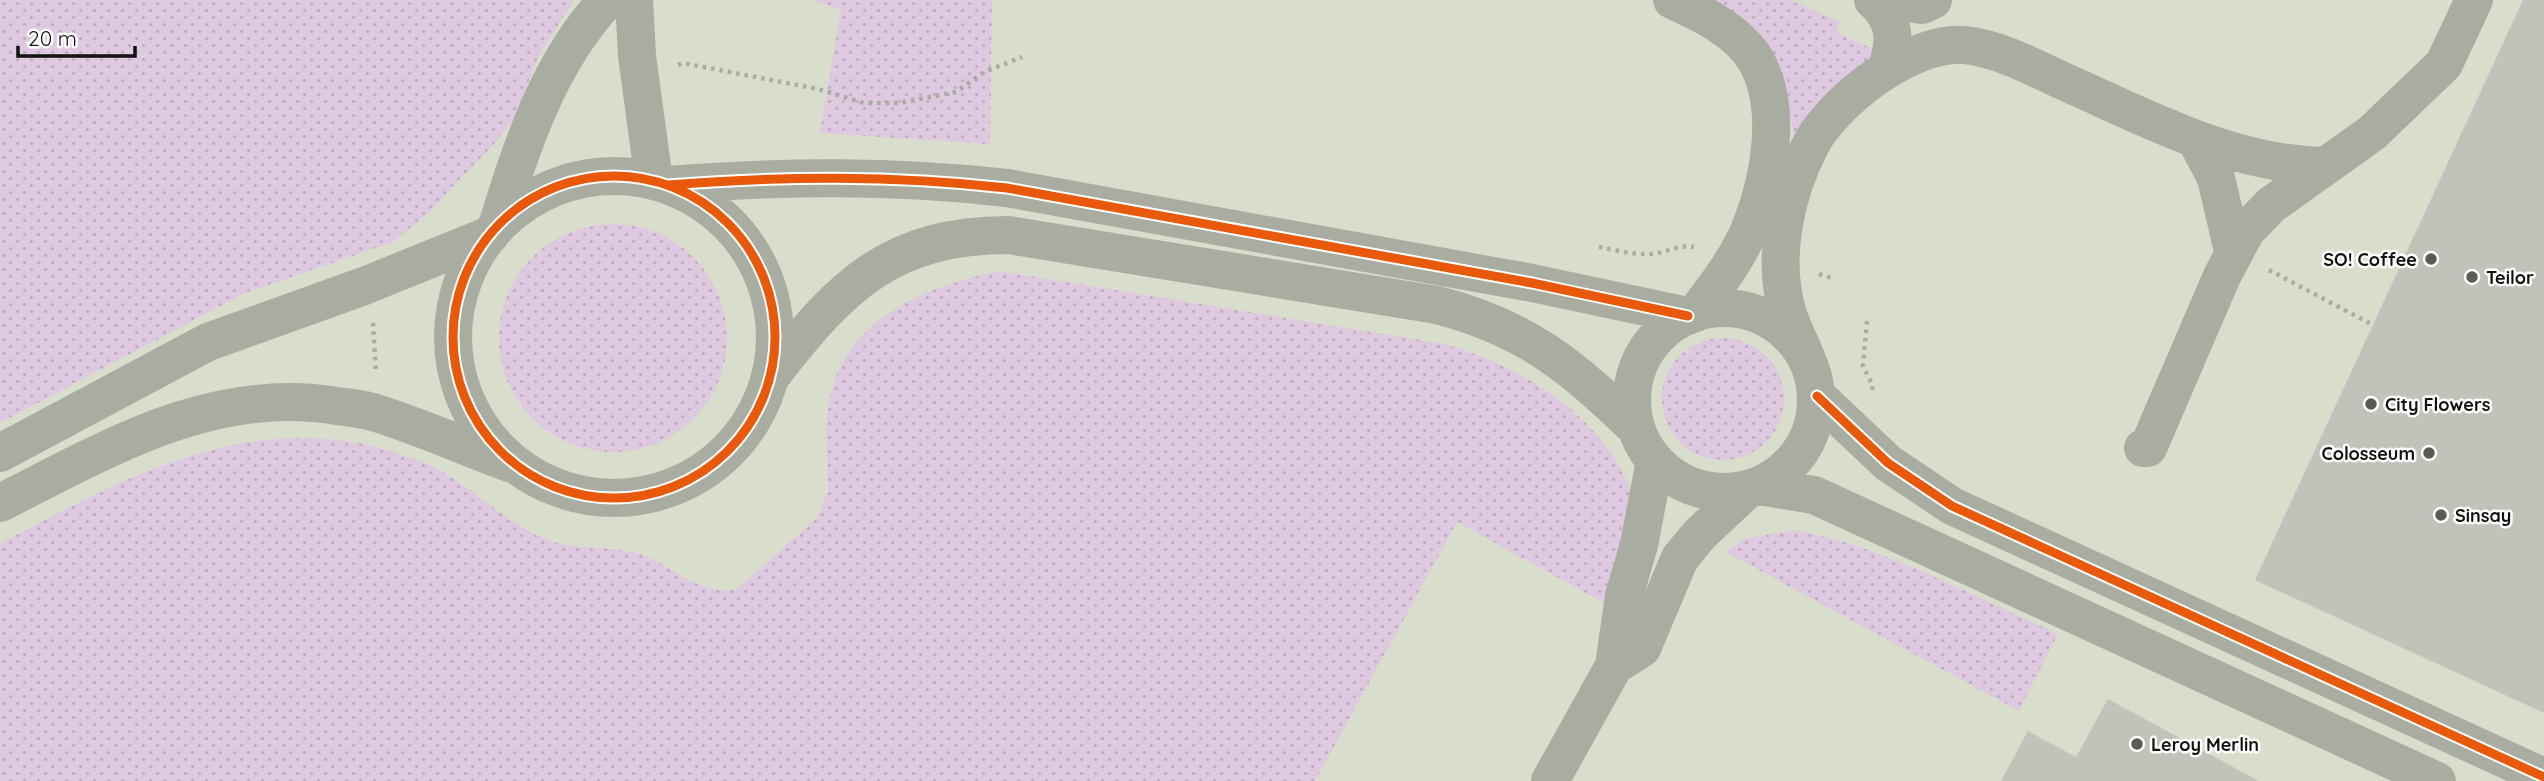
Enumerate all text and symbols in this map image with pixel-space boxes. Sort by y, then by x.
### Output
scale bar [18,14,135,58]
text: 20 m [28,25,77,51]
place label: SO! Coffee [2323,248,2417,271]
marker: SO! Coffee [2423,251,2439,267]
place label: Teilor [2486,266,2534,289]
marker: Teilor [2464,269,2480,285]
place label: City Flowers [2385,393,2491,416]
marker: City Flowers [2363,396,2379,412]
place label: Colosseum [2321,442,2415,465]
marker: Colosseum [2421,445,2437,461]
place label: Sinsay [2455,504,2511,527]
marker: Sinsay [2433,507,2449,523]
place label: Leroy Merlin [2151,733,2259,756]
marker: Leroy Merlin [2129,736,2145,752]

